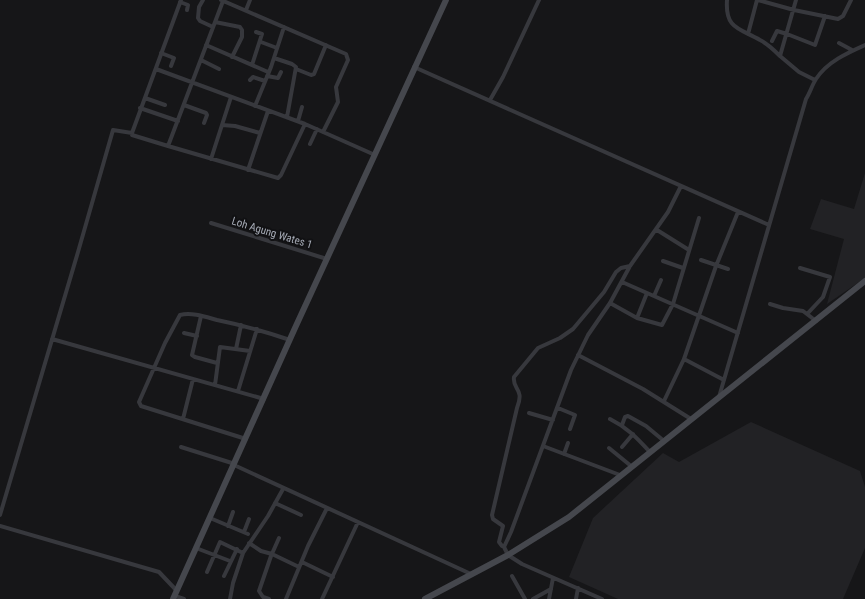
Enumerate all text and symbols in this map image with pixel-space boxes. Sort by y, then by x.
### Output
street label: Loh Agung Wates 1 [230,215,314,251]

